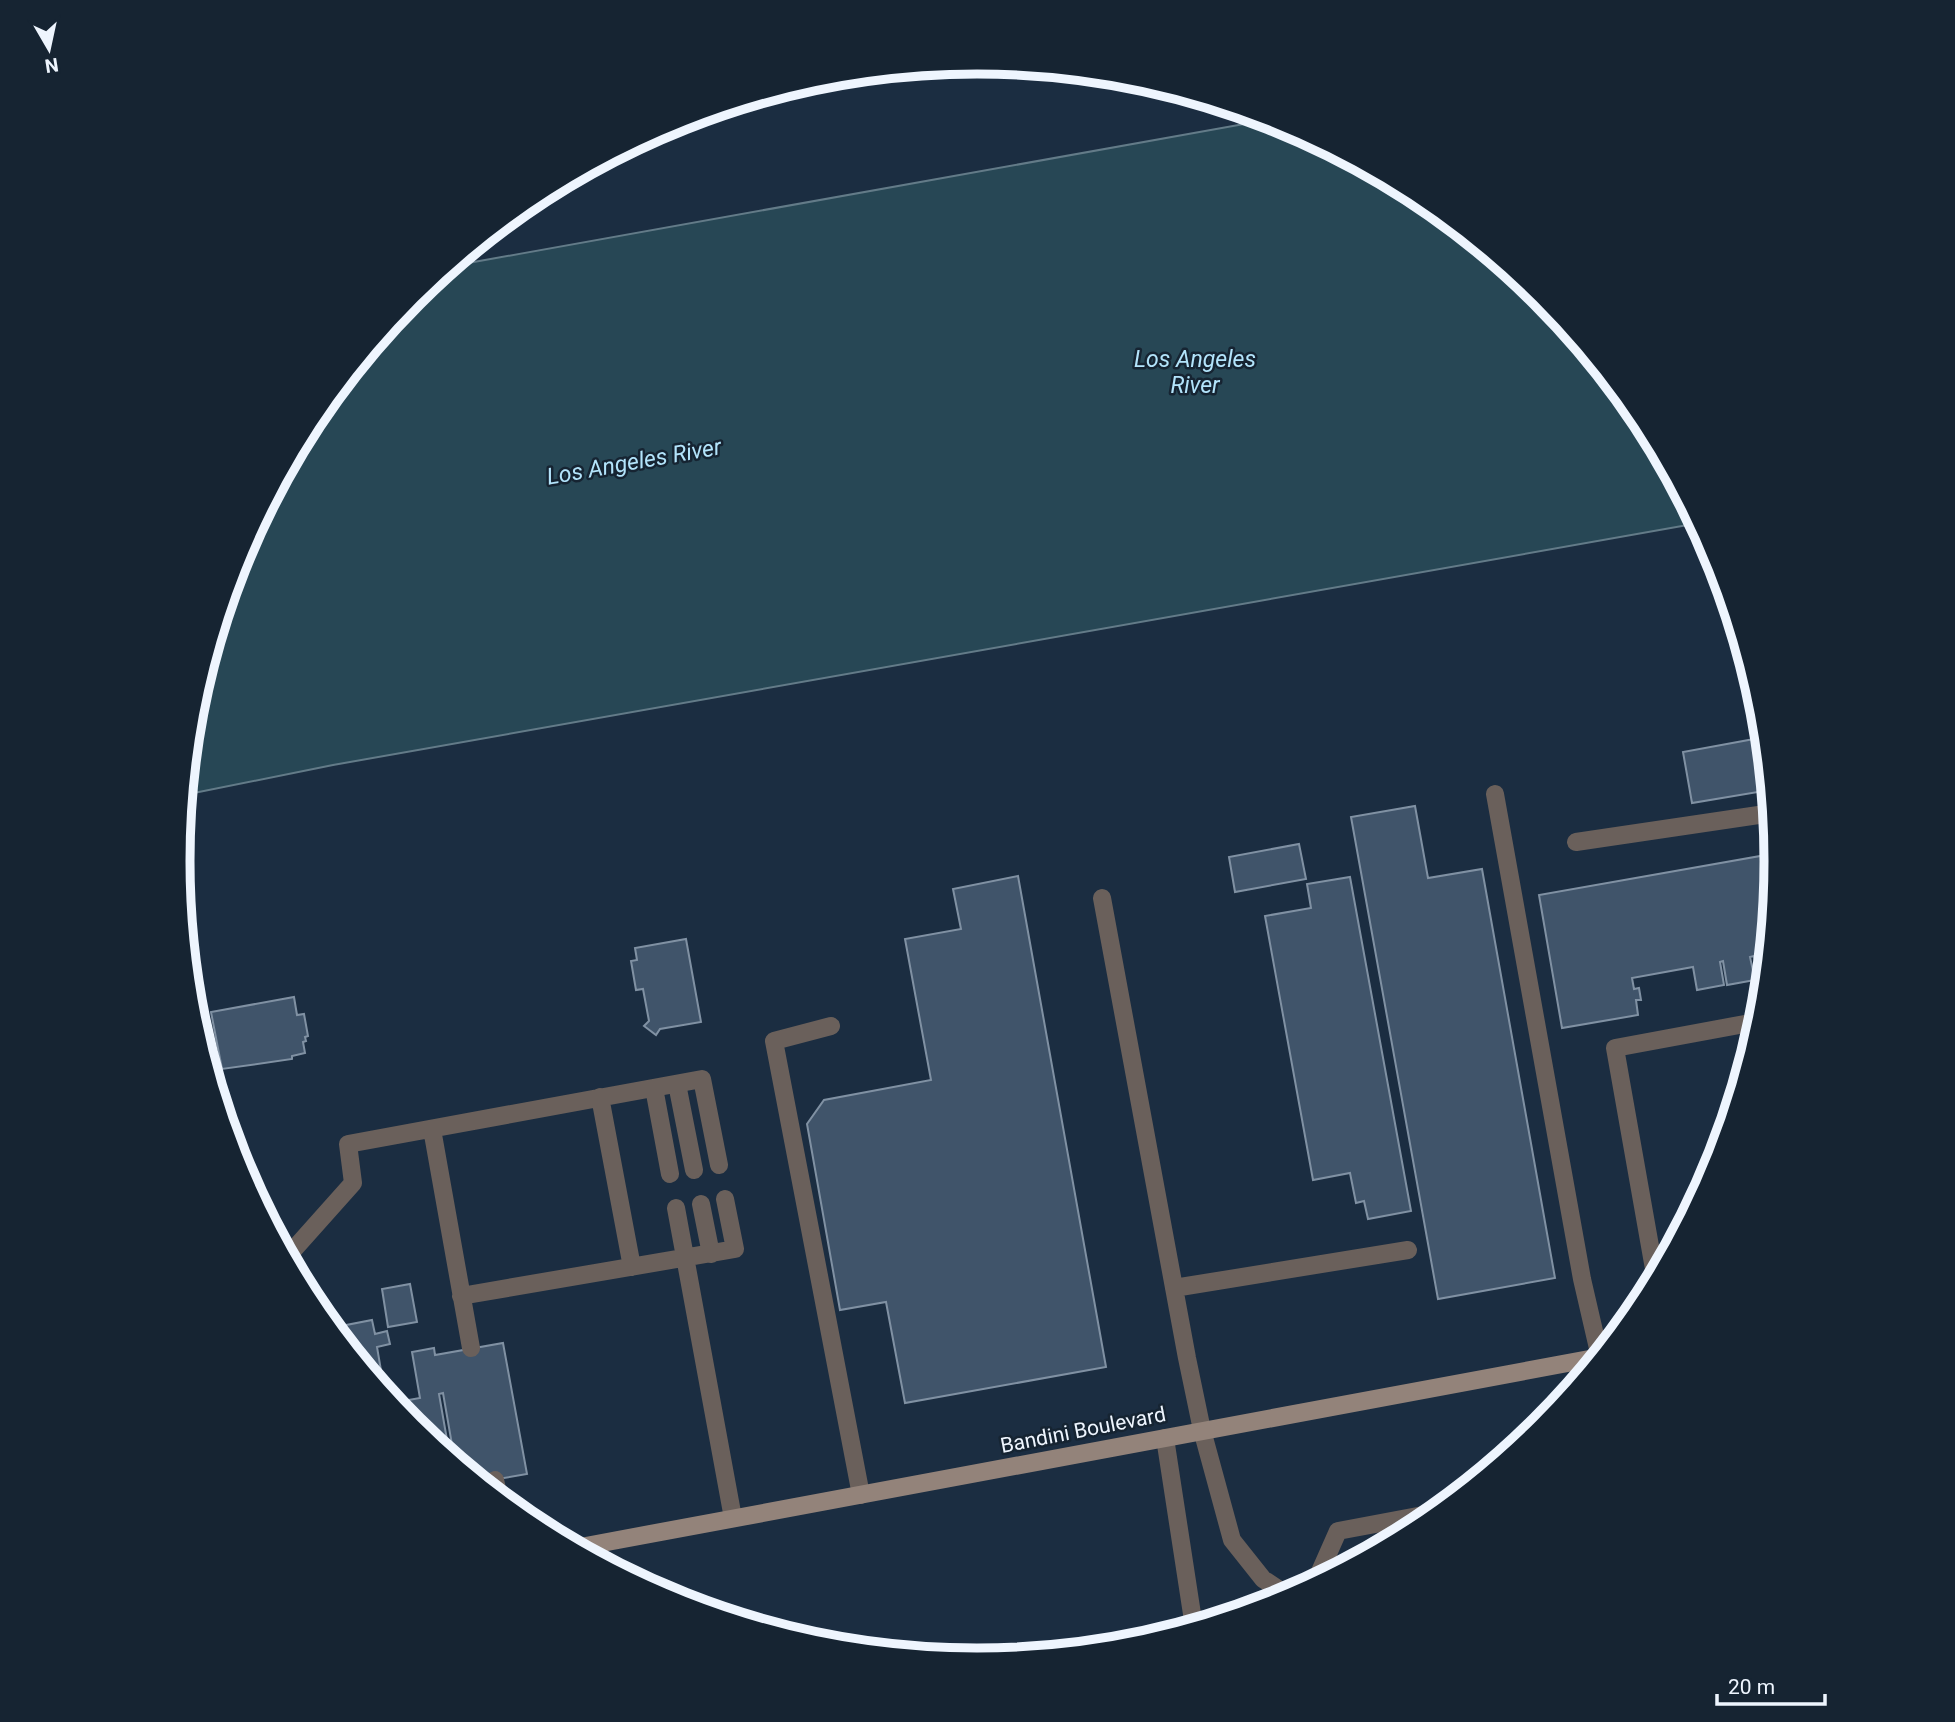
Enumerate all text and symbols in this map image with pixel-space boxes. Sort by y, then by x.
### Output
north arrow [14,14,84,84]
text: N [43,53,60,78]
water label: Los Angeles River [1134,346,1256,399]
water label: Los Angeles River [545,433,725,491]
street label: Bandini Boulevard [998,1402,1168,1458]
scale bar [1717,1662,1826,1706]
text: 20 m [1728,1675,1775,1699]

